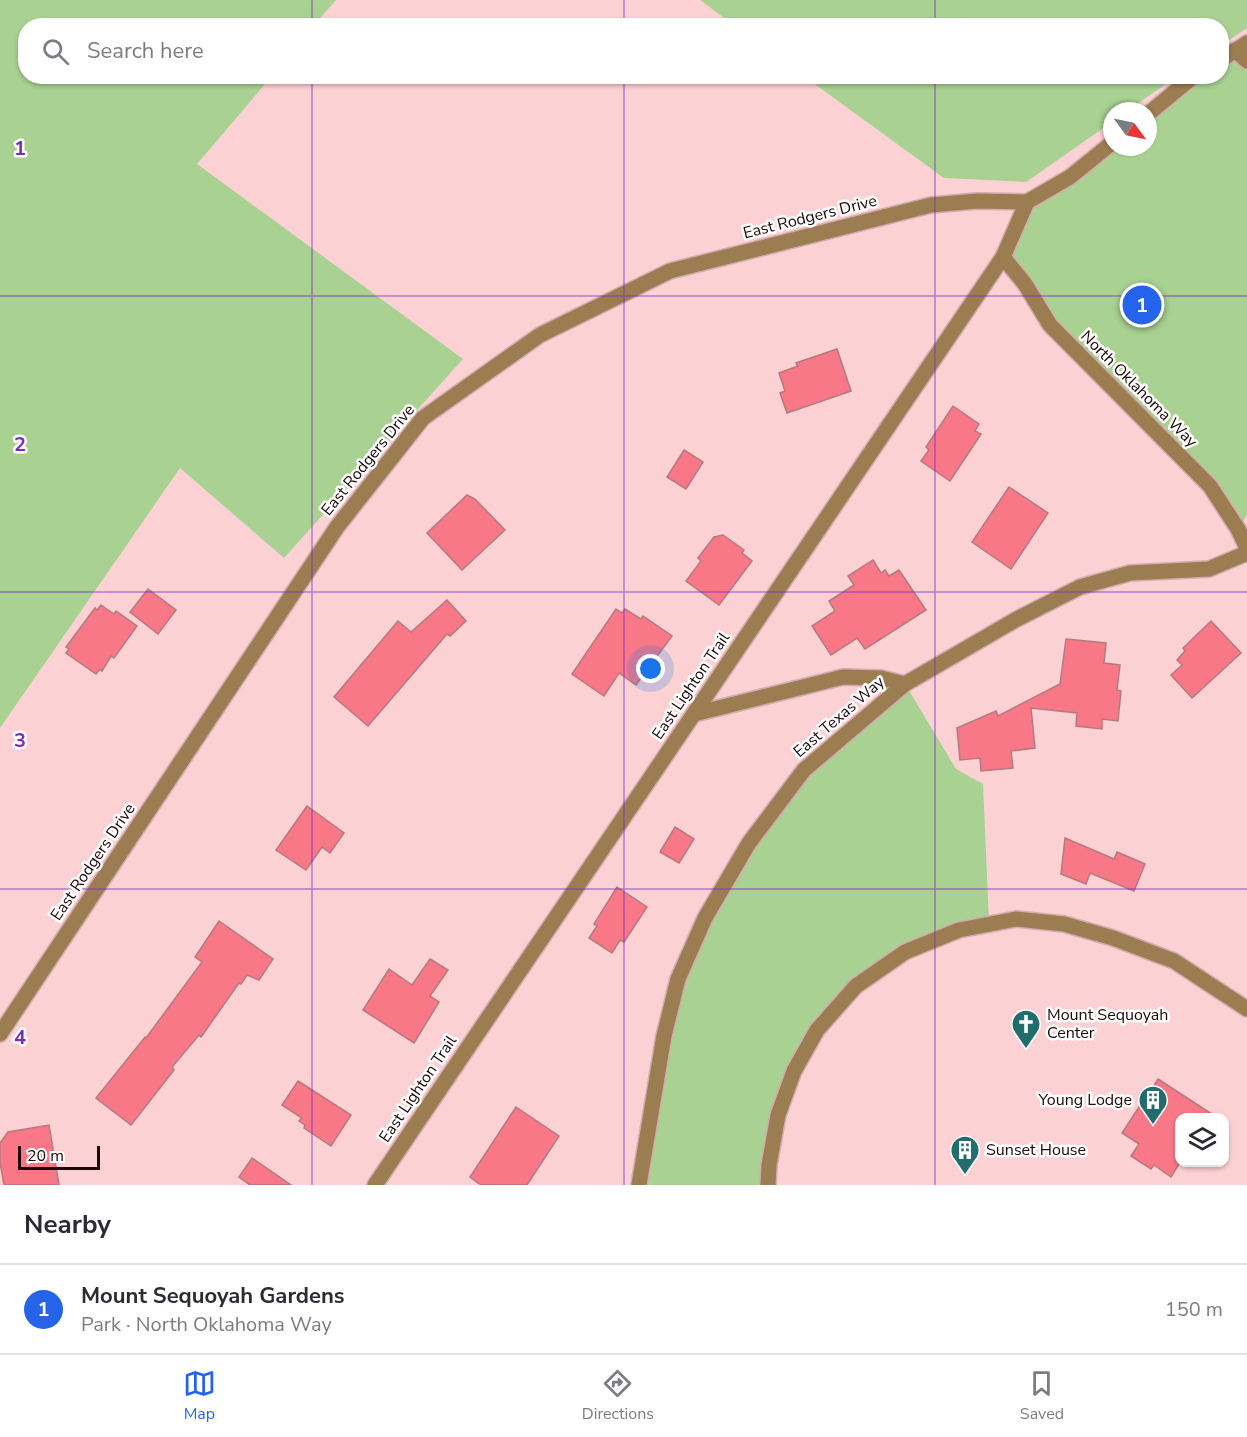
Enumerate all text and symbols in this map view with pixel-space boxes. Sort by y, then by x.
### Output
search box [18,18,1229,84]
icon: search [39,35,72,68]
text: Search here [87,36,204,66]
north arrow [1103,102,1157,156]
text: 1 [14,135,26,162]
street label: East Rodgers Drive [741,190,879,244]
pin: 1 [1122,282,1162,328]
street label: North Oklahoma Way [1076,326,1203,453]
street label: East Rodgers Drive [316,400,420,520]
text: 2 [14,431,26,458]
street label: East Lighton Trail [647,628,735,744]
your location [636,654,665,683]
street label: East Texas Way [789,671,890,763]
text: 3 [14,727,26,754]
street label: East Rodgers Drive [46,799,140,925]
place label: Mount Sequoyah Center [1047,1004,1168,1044]
church icon: Mount Sequoyah Center [1010,1008,1042,1050]
text: 4 [14,1024,26,1051]
street label: East Lighton Trail [374,1031,462,1147]
building icon: Young Lodge [1137,1084,1169,1126]
place label: Young Lodge [1038,1089,1132,1111]
map controls [1175,1113,1229,1167]
button: layers [1175,1113,1229,1167]
building icon: Sunset House [949,1134,981,1176]
place label: Sunset House [986,1139,1086,1161]
scale bar [18,1143,100,1170]
text: 20 m [27,1145,64,1167]
text: Nearby [24,1207,111,1242]
text: Mount Sequoyah Gardens [81,1281,345,1311]
text: 1 [38,1296,50,1323]
text: 150 m [1165,1296,1223,1323]
text: Park · North Oklahoma Way [81,1311,332,1338]
tab: Map [183,1367,216,1425]
tab: Directions [582,1367,654,1425]
tab: Saved [1020,1367,1064,1425]

